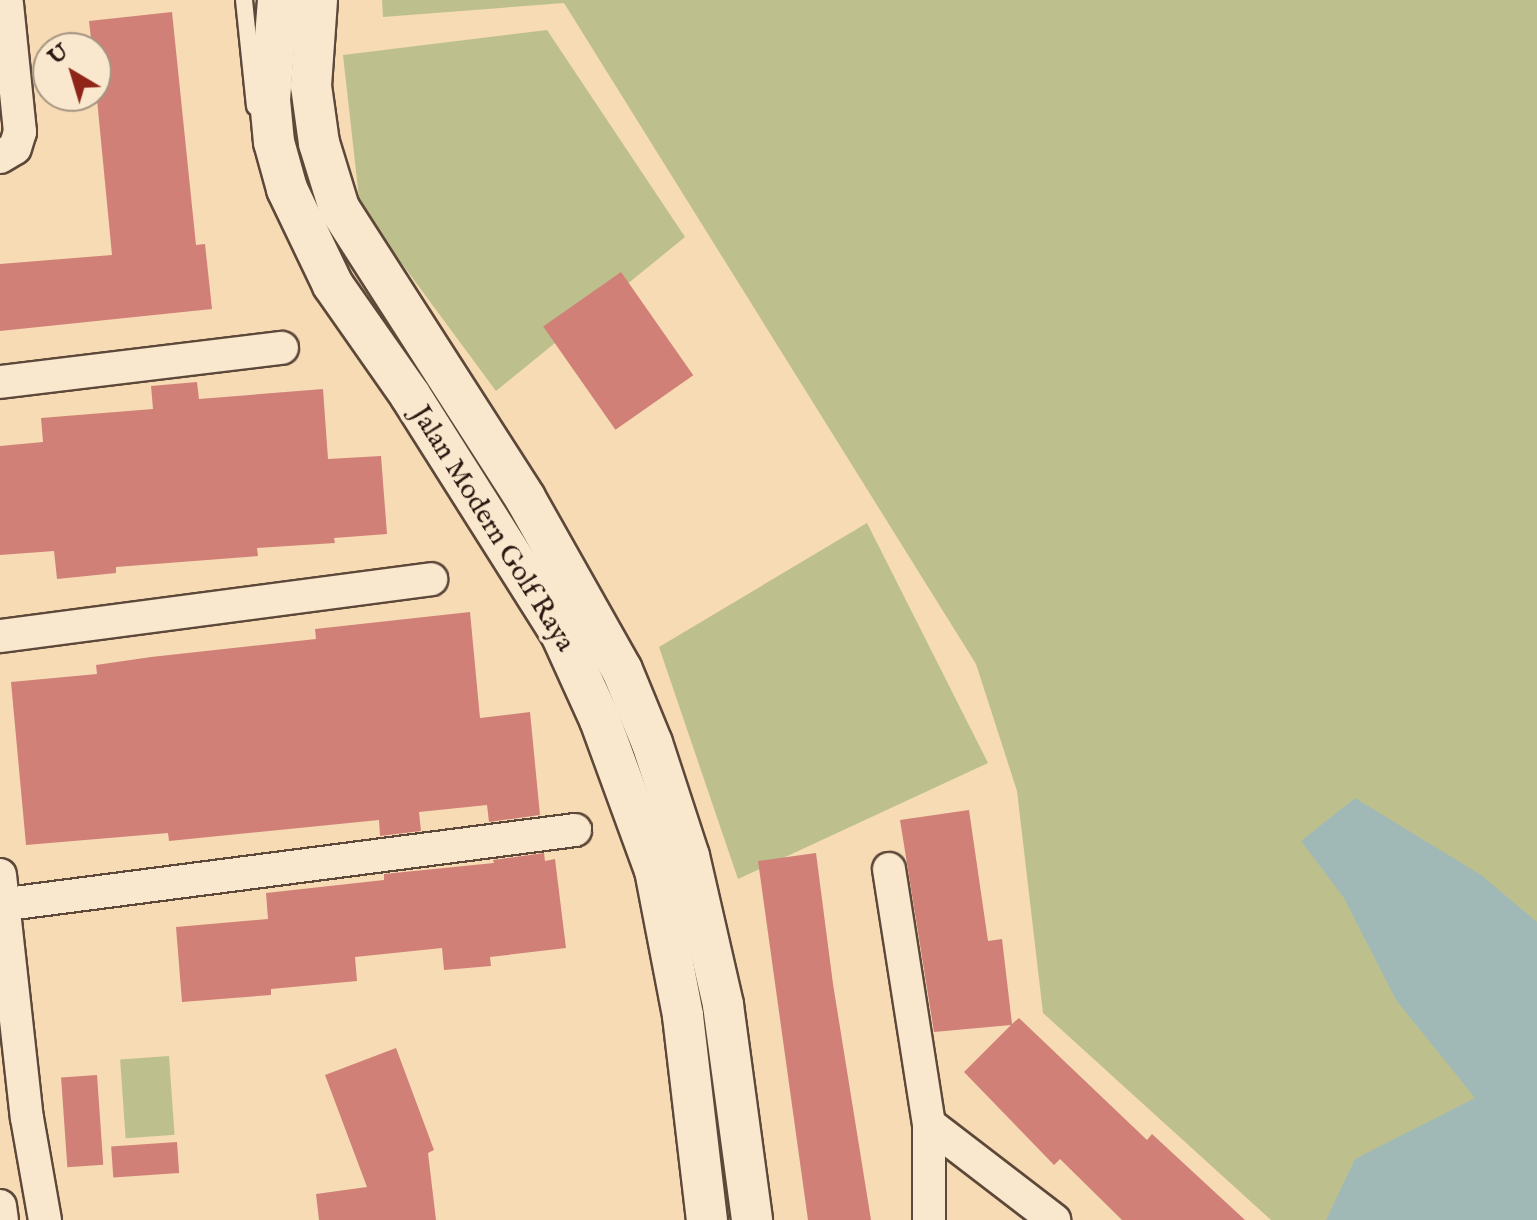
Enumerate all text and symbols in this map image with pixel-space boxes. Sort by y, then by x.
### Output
north arrow [32,32,112,112]
text: U [42,38,74,71]
street label: Jalan Modern Golf Raya [403,400,581,658]

